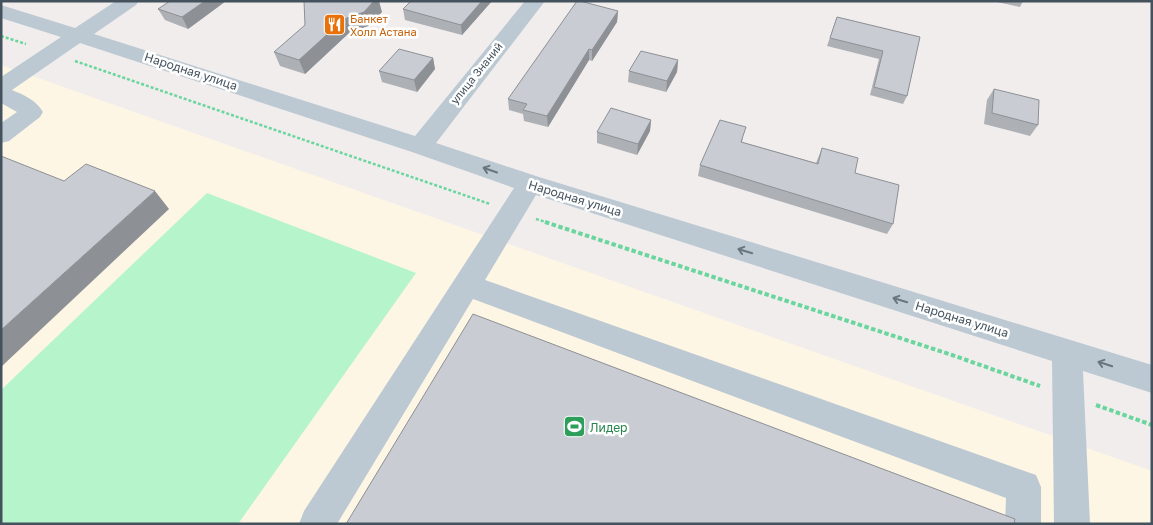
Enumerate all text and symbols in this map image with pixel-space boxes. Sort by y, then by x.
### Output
restaurant icon: Банкет Холл Астана [322,12,346,36]
place label: Банкет Холл Астана [350,12,417,38]
street label: улица Знаний [447,40,505,106]
street label: Народная улица [143,49,239,93]
one-way arrow [482,165,498,175]
street label: Народная улица [527,177,623,219]
one-way arrow [737,246,753,256]
one-way arrow [893,294,909,304]
street label: Народная улица [914,298,1010,340]
one-way arrow [1098,358,1114,368]
sports icon: Лидер [562,415,586,439]
place label: Лидер [590,420,628,435]

